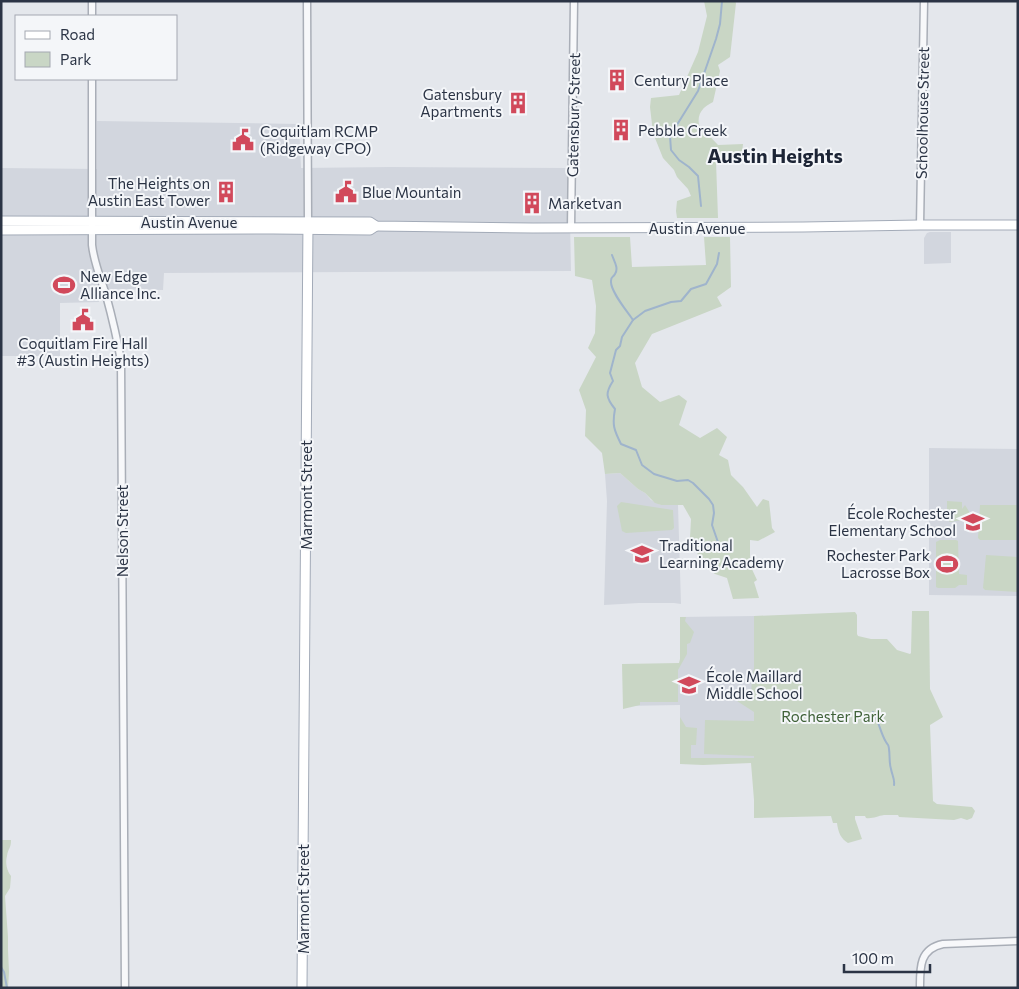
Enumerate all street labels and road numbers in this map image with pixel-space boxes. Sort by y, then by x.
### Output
street label: Schoolhouse Street [912,47,932,179]
street label: Gatensbury Street [563,53,583,177]
street label: Austin Avenue [141,213,238,231]
street label: Austin Avenue [649,219,746,237]
street label: Marmont Street [297,440,315,550]
street label: Nelson Street [113,485,131,577]
street label: Marmont Street [294,844,312,954]

